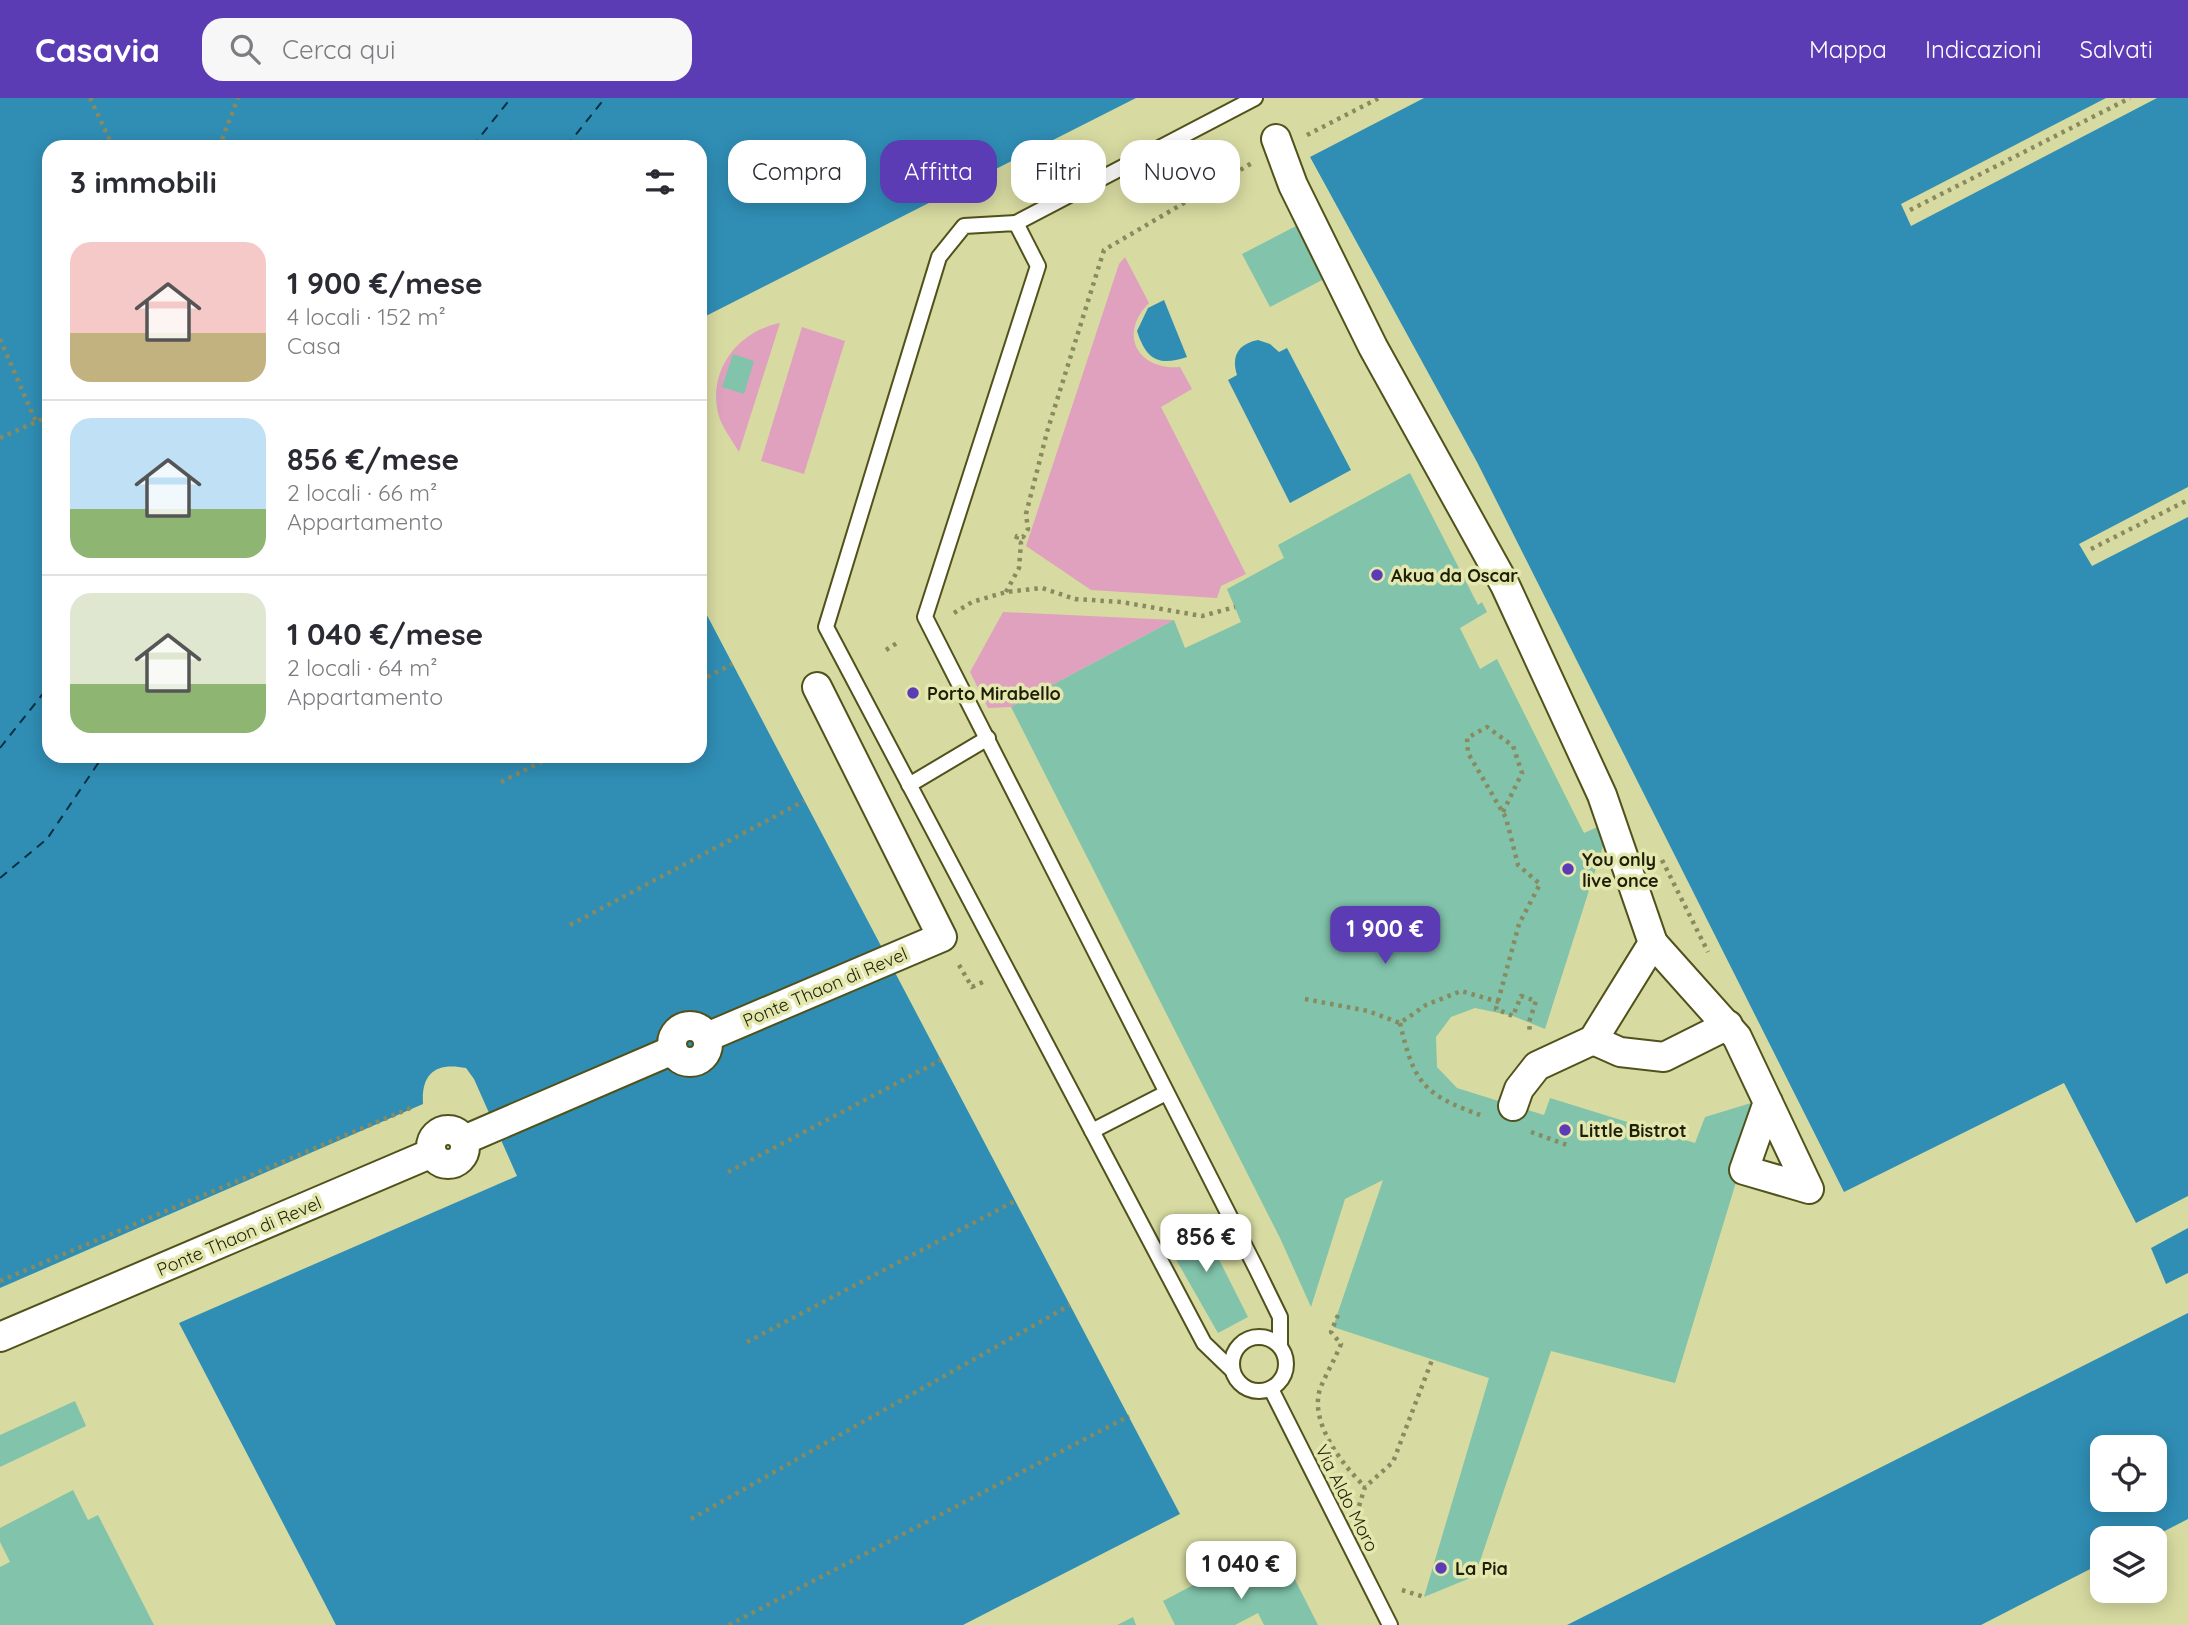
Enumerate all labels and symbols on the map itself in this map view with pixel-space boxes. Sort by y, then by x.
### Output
place label: Akua da Oscar [1391,564,1518,587]
marker: Akua da Oscar [1369,567,1385,583]
place label: Porto Mirabello [927,682,1061,705]
marker: Porto Mirabello [905,685,921,701]
place label: You only live once [1582,848,1659,892]
marker: You only live once [1560,861,1576,877]
pin: 1 900 € [1320,906,1450,966]
street label: Ponte Thaon di Revel [739,942,911,1032]
place label: Little Bistrot [1579,1119,1687,1142]
marker: Little Bistrot [1557,1122,1573,1138]
street label: Ponte Thaon di Revel [153,1191,325,1281]
pin: 856 € [1157,1214,1255,1274]
street label: Via Aldo Moro [1310,1441,1384,1555]
pin: 1 040 € [1176,1542,1306,1601]
place label: La Pia [1455,1557,1508,1580]
marker: La Pia [1433,1560,1449,1576]

